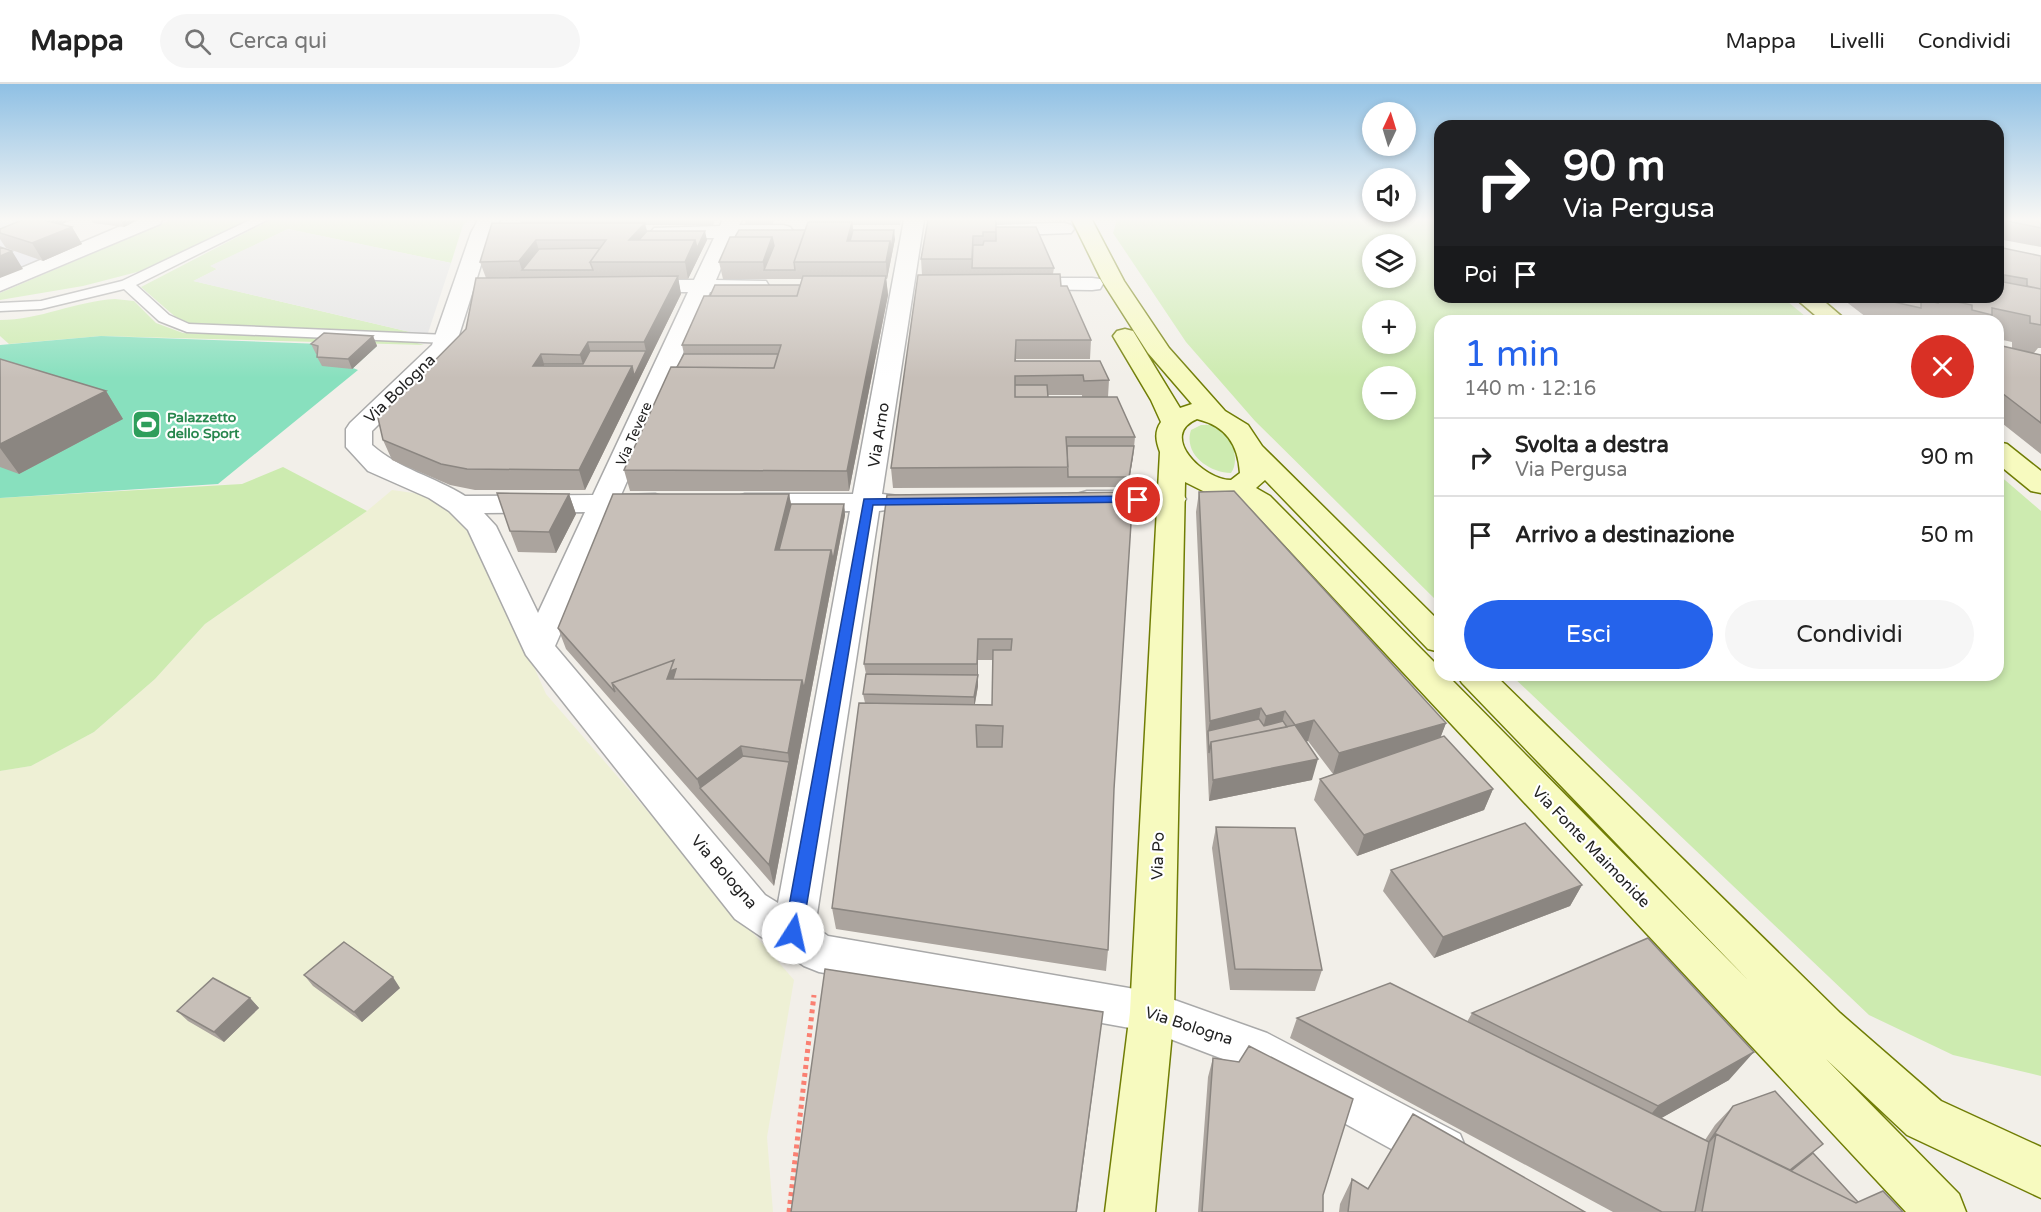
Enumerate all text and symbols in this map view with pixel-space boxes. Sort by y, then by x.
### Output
search box [160,14,580,68]
text: Mappa [30,24,124,58]
icon: search [181,25,214,58]
text: Cerca qui [229,28,327,54]
text: Mappa [1726,29,1796,54]
text: Livelli [1829,29,1885,54]
text: Condividi [1918,29,2011,54]
north arrow [1362,102,1416,156]
map controls [1362,102,1416,420]
text: 90 m [1563,141,1665,192]
icon: right [1464,144,1542,222]
button: sound [1362,168,1416,222]
text: Via Pergusa [1563,192,1715,225]
button: layers [1362,234,1416,288]
icon: arrive [1509,258,1542,291]
text: Poi [1464,262,1497,288]
button: + [1362,300,1416,354]
text: 1 min [1464,333,1560,376]
button: close [1911,335,1974,398]
street label: Via Bologna [360,350,440,428]
button: − [1362,366,1416,420]
text: 140 m · 12:16 [1464,377,1596,401]
street label: Via Tevere [612,399,656,469]
street label: Via Arno [864,401,894,469]
sports icon: Palazzetto dello Sport [130,409,162,441]
place label: Palazzetto dello Sport [167,409,240,442]
text: Svolta a destra [1515,432,1669,458]
icon: right [1464,441,1497,474]
text: 90 m [1920,444,1974,470]
text: Via Pergusa [1515,458,1628,482]
pin [1112,474,1163,525]
icon: arrive [1121,483,1154,516]
icon: arrive [1464,519,1497,552]
text: Arrivo a destinazione [1515,522,1734,548]
text: 50 m [1920,522,1974,548]
button: Esci [1464,600,1713,669]
button: Condividi [1725,600,1974,669]
street label: Via Fonte Maimonide [1528,782,1654,912]
street label: Via Bologna [686,831,762,913]
street label: Via Po [1147,831,1169,881]
position arrow [761,901,825,965]
street label: Via Bologna [1142,1002,1236,1050]

